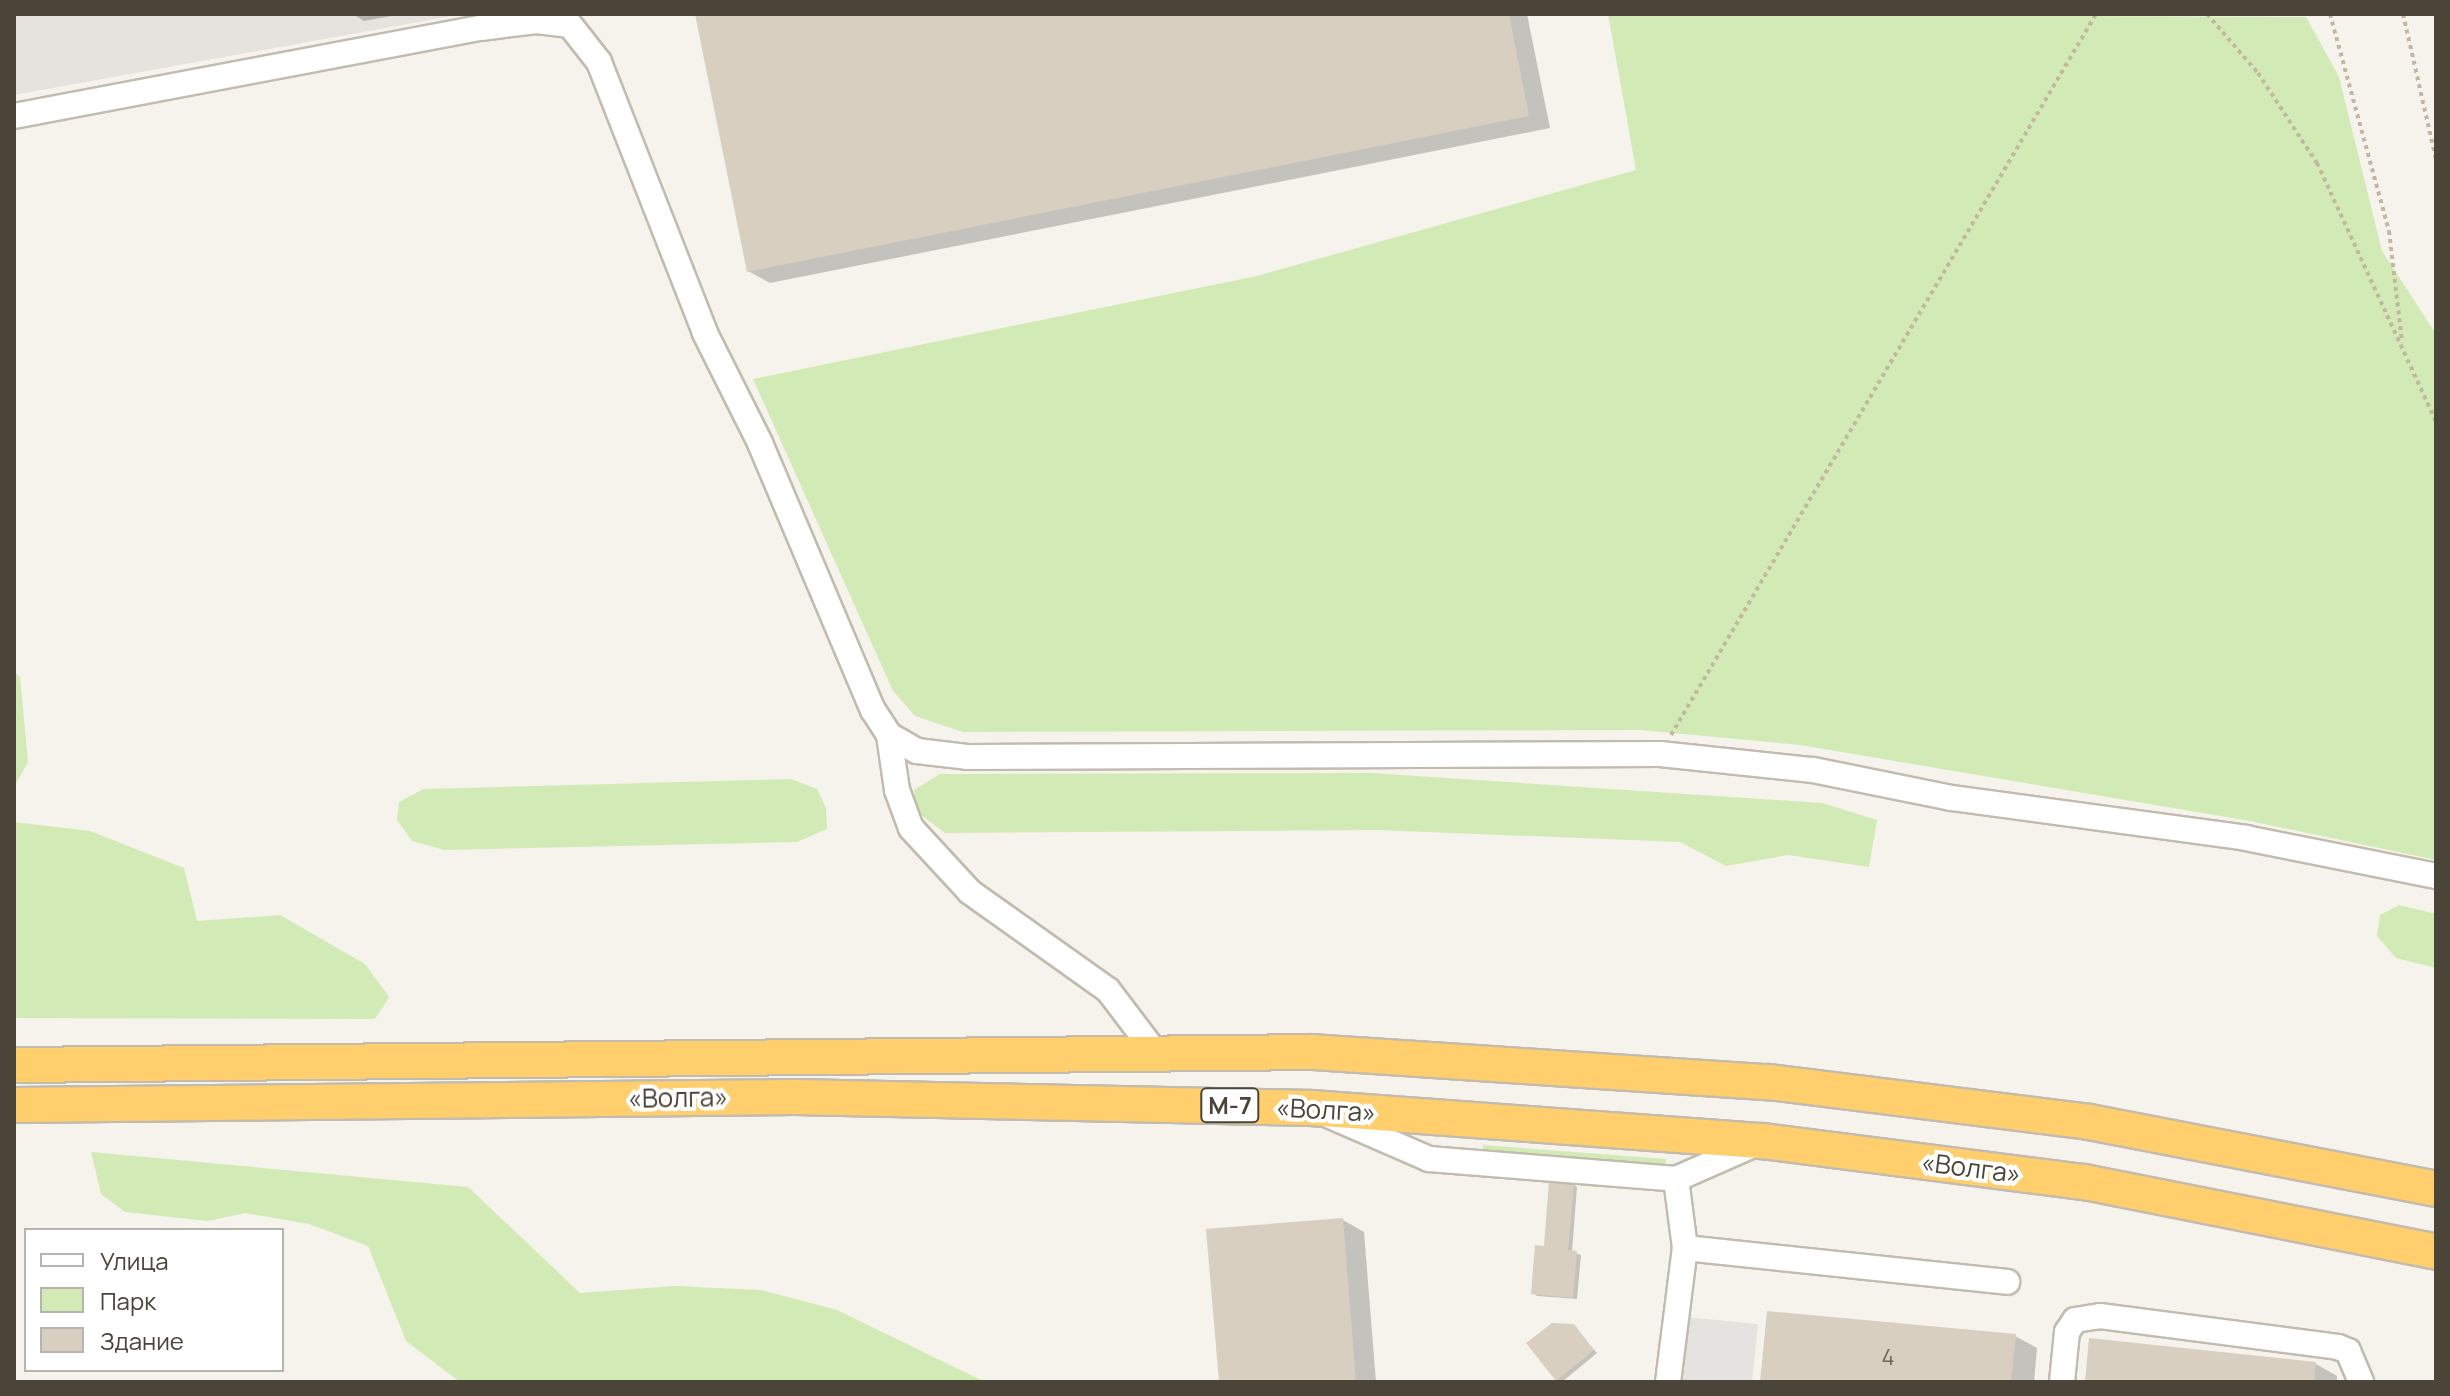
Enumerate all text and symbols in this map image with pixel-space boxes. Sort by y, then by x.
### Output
street label: «Волга» [628,1082,728,1114]
road number: М-7 [1200,1085,1260,1125]
street label: «Волга» [1275,1092,1377,1128]
street label: «Волга» [1919,1146,2023,1190]
legend [24,1228,284,1372]
text: Улица [100,1244,169,1277]
text: Парк [100,1284,156,1317]
text: Здание [100,1324,184,1357]
house number: 4 [1882,1345,1894,1371]

